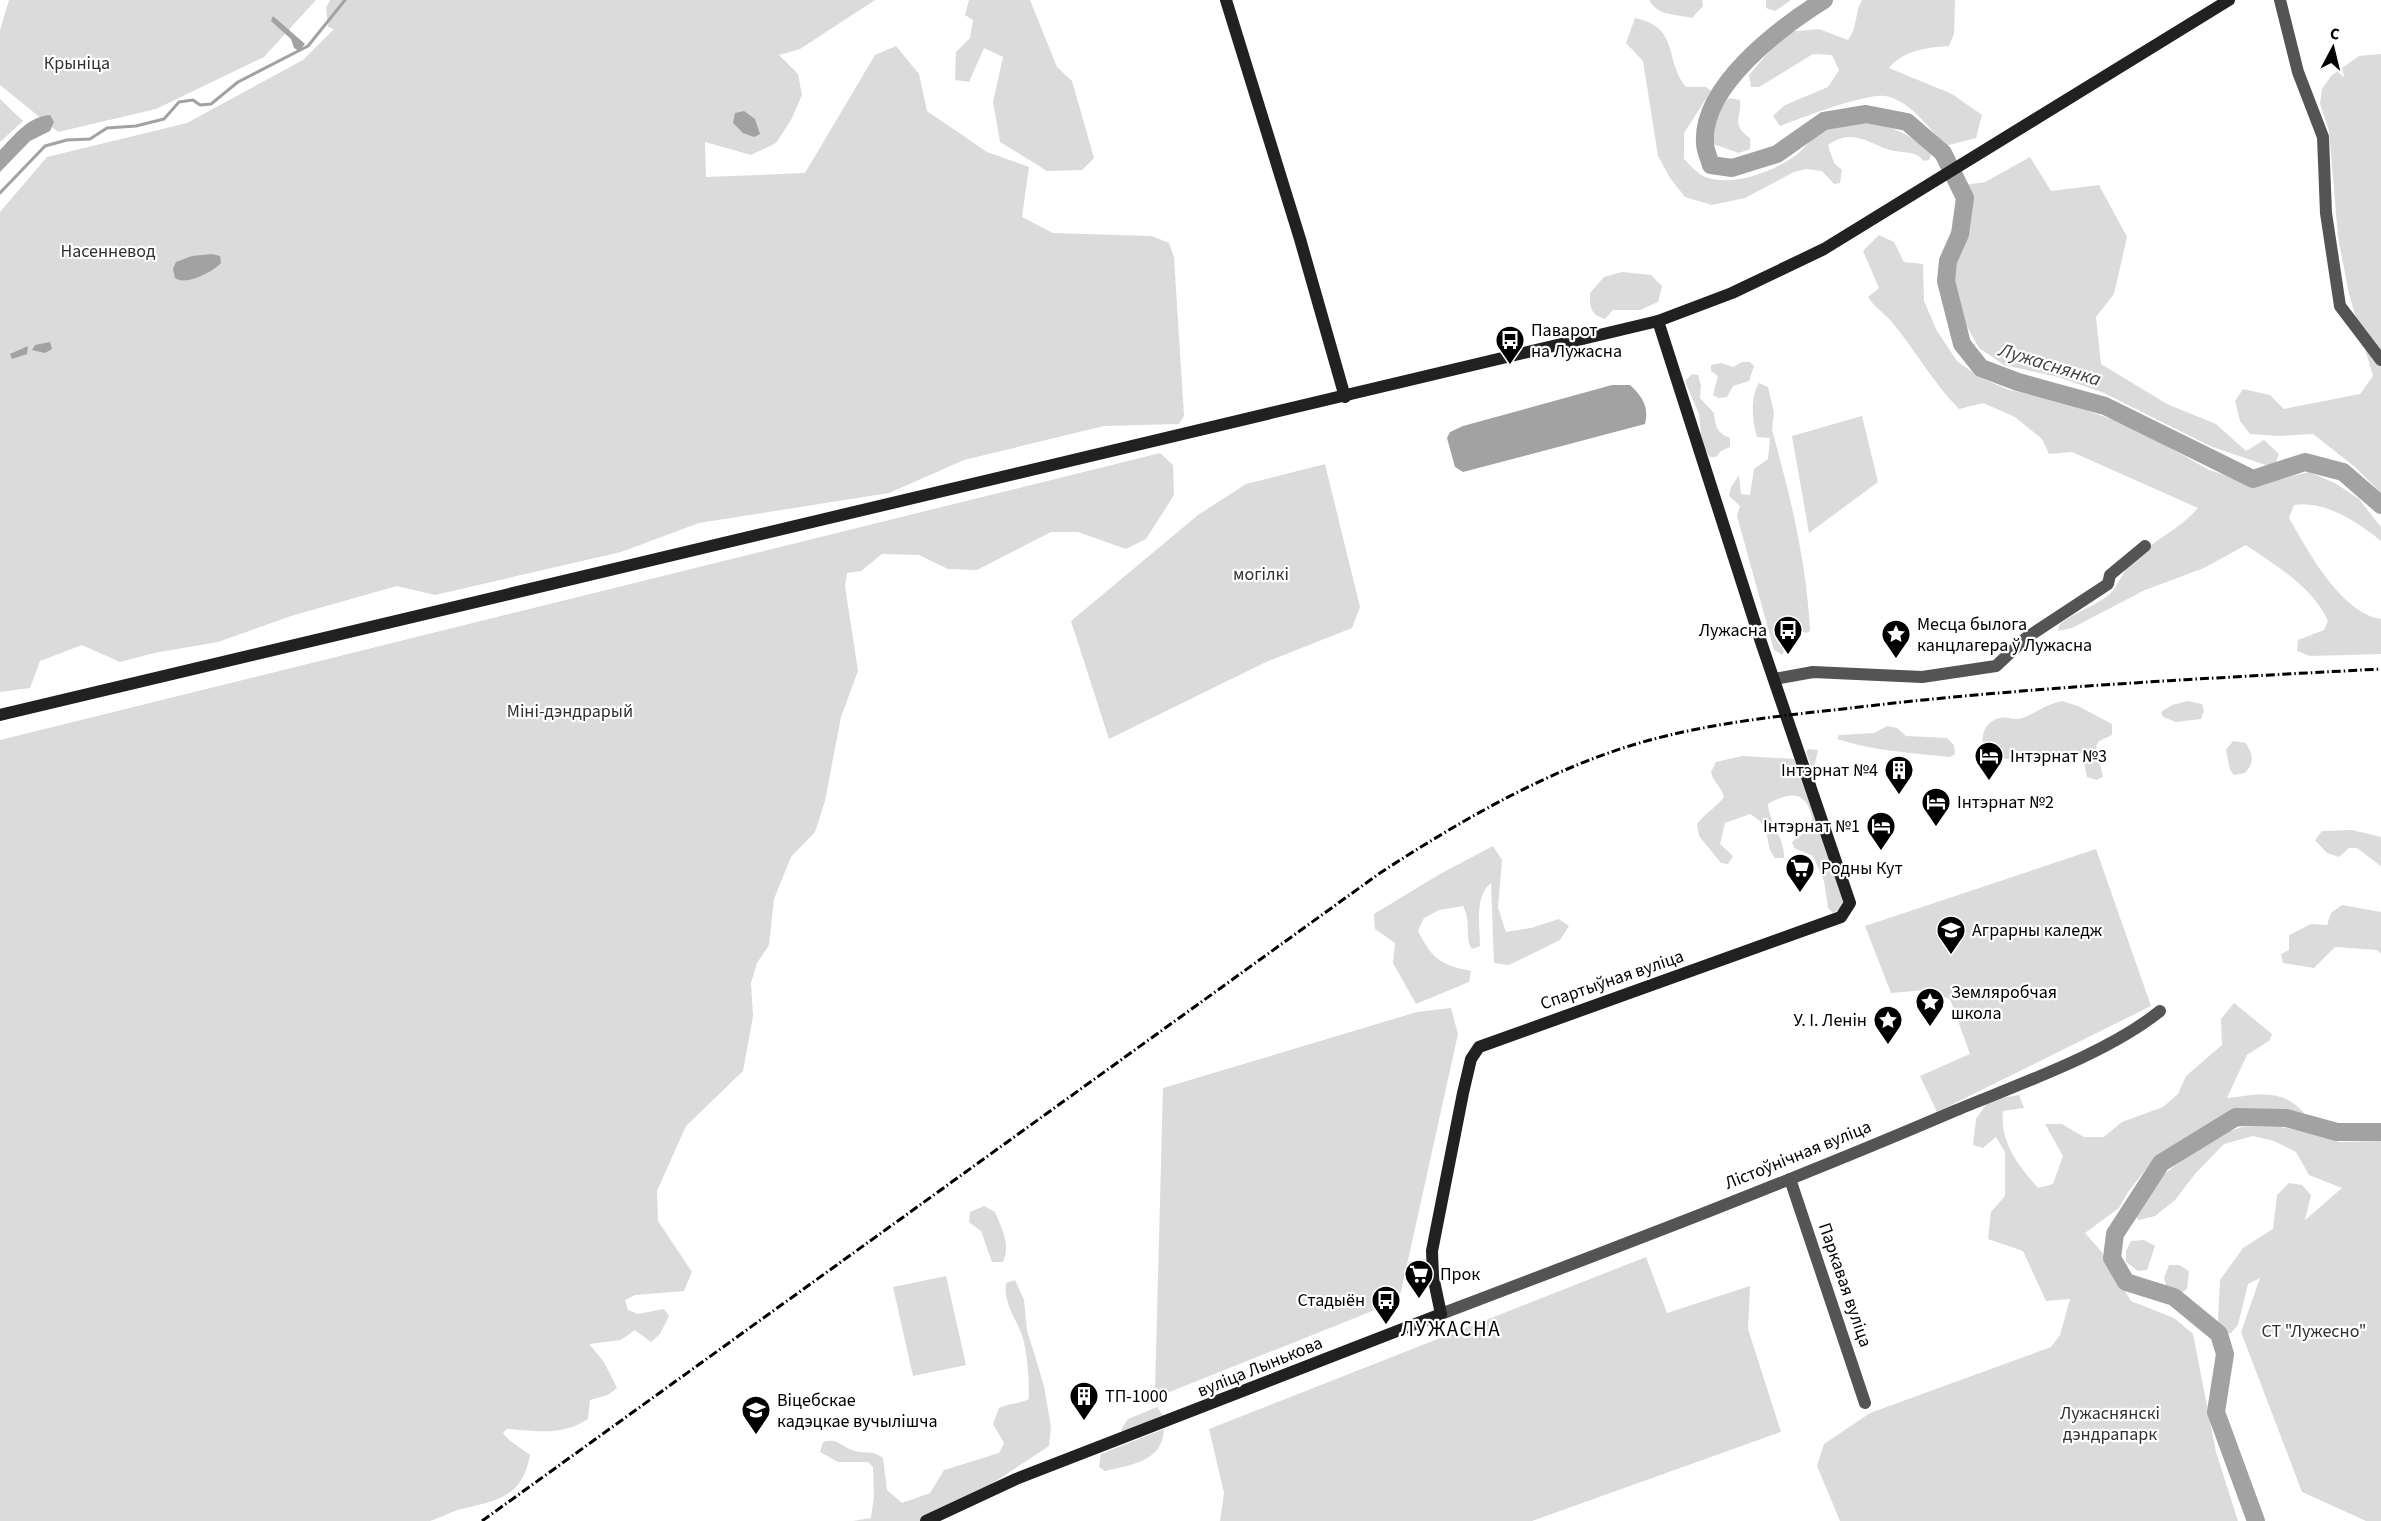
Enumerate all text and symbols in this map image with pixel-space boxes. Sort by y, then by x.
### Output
north arrow [2303,18,2363,78]
text: С [2329,23,2341,46]
park label: Крыніца [44,51,110,76]
park label: Насенневод [60,239,156,264]
place label: Паварот на Лужасна [1531,318,1622,364]
bus stop icon: Паварот на Лужасна [1494,324,1526,366]
water label: Лужаснянка [1995,336,2105,394]
park label: могілкі [1233,562,1289,587]
place label: Месца былога канцлагера ў Лужасна [1917,612,2092,658]
bus stop icon: Лужасна [1772,614,1804,656]
place label: Лужасна [1699,618,1767,643]
place icon: Месца былога канцлагера ў Лужасна [1880,618,1912,660]
park label: Міні-дэндрарый [507,699,633,724]
hotel icon: Інтэрнат №3 [1973,740,2005,782]
place label: Інтэрнат №3 [2010,744,2107,769]
building icon: Інтэрнат №4 [1883,754,1915,796]
place label: Інтэрнат №4 [1781,758,1878,783]
hotel icon: Інтэрнат №2 [1920,786,1952,828]
place label: Інтэрнат №2 [1957,790,2054,815]
hotel icon: Інтэрнат №1 [1865,810,1897,852]
place label: Інтэрнат №1 [1763,814,1860,839]
supermarket icon: Родны Кут [1784,852,1816,894]
place label: Родны Кут [1821,856,1903,881]
school or university icon: Аграрны каледж [1935,914,1967,956]
place label: Аграрны каледж [1972,918,2103,943]
street label: Спартыўная вуліца [1537,944,1687,1016]
place label: Земляробчая школа [1951,980,2057,1026]
place icon: Земляробчая школа [1914,986,1946,1028]
place icon: У. І. Ленін [1872,1004,1904,1046]
place label: У. І. Ленін [1793,1008,1867,1033]
street label: Лістоўнічная вуліца [1721,1114,1875,1196]
street label: Паркавая вуліца [1812,1219,1878,1351]
supermarket icon: Прок [1403,1258,1435,1300]
place label: Прок [1440,1262,1480,1287]
bus stop icon: Стадыён [1370,1284,1402,1326]
place label: Стадыён [1297,1288,1365,1313]
district label: ЛУЖАСНА [1401,1314,1501,1344]
park label: СТ "Лужесно" [2261,1319,2367,1344]
street label: вуліца Лынькова [1194,1330,1326,1404]
building icon: ТП-1000 [1068,1380,1100,1422]
place label: ТП-1000 [1105,1384,1168,1409]
place label: Віцебскае кадэцкае вучылішча [777,1388,938,1434]
school or university icon: Віцебскае кадэцкае вучылішча [740,1394,772,1436]
park label: Лужаснянскі дэндрапарк [2060,1401,2160,1447]

